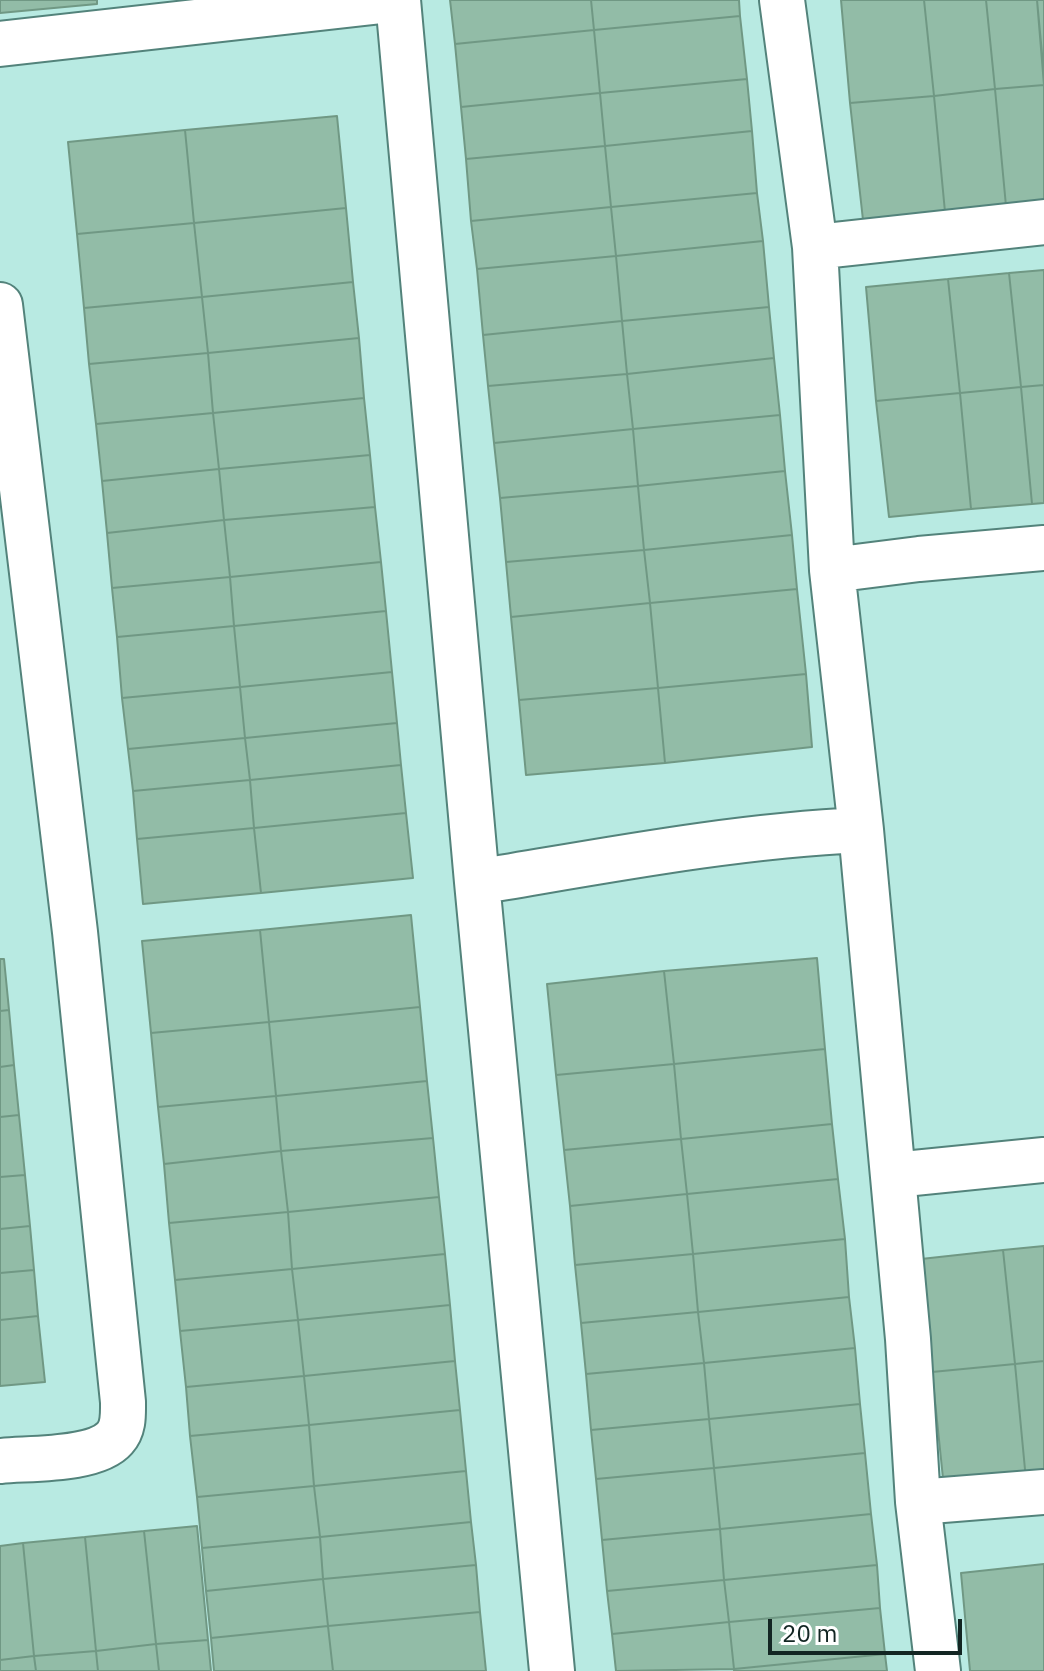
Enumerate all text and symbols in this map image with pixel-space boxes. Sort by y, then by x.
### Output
scale bar [772,1603,966,1653]
text: 20 m [782,1617,837,1649]

